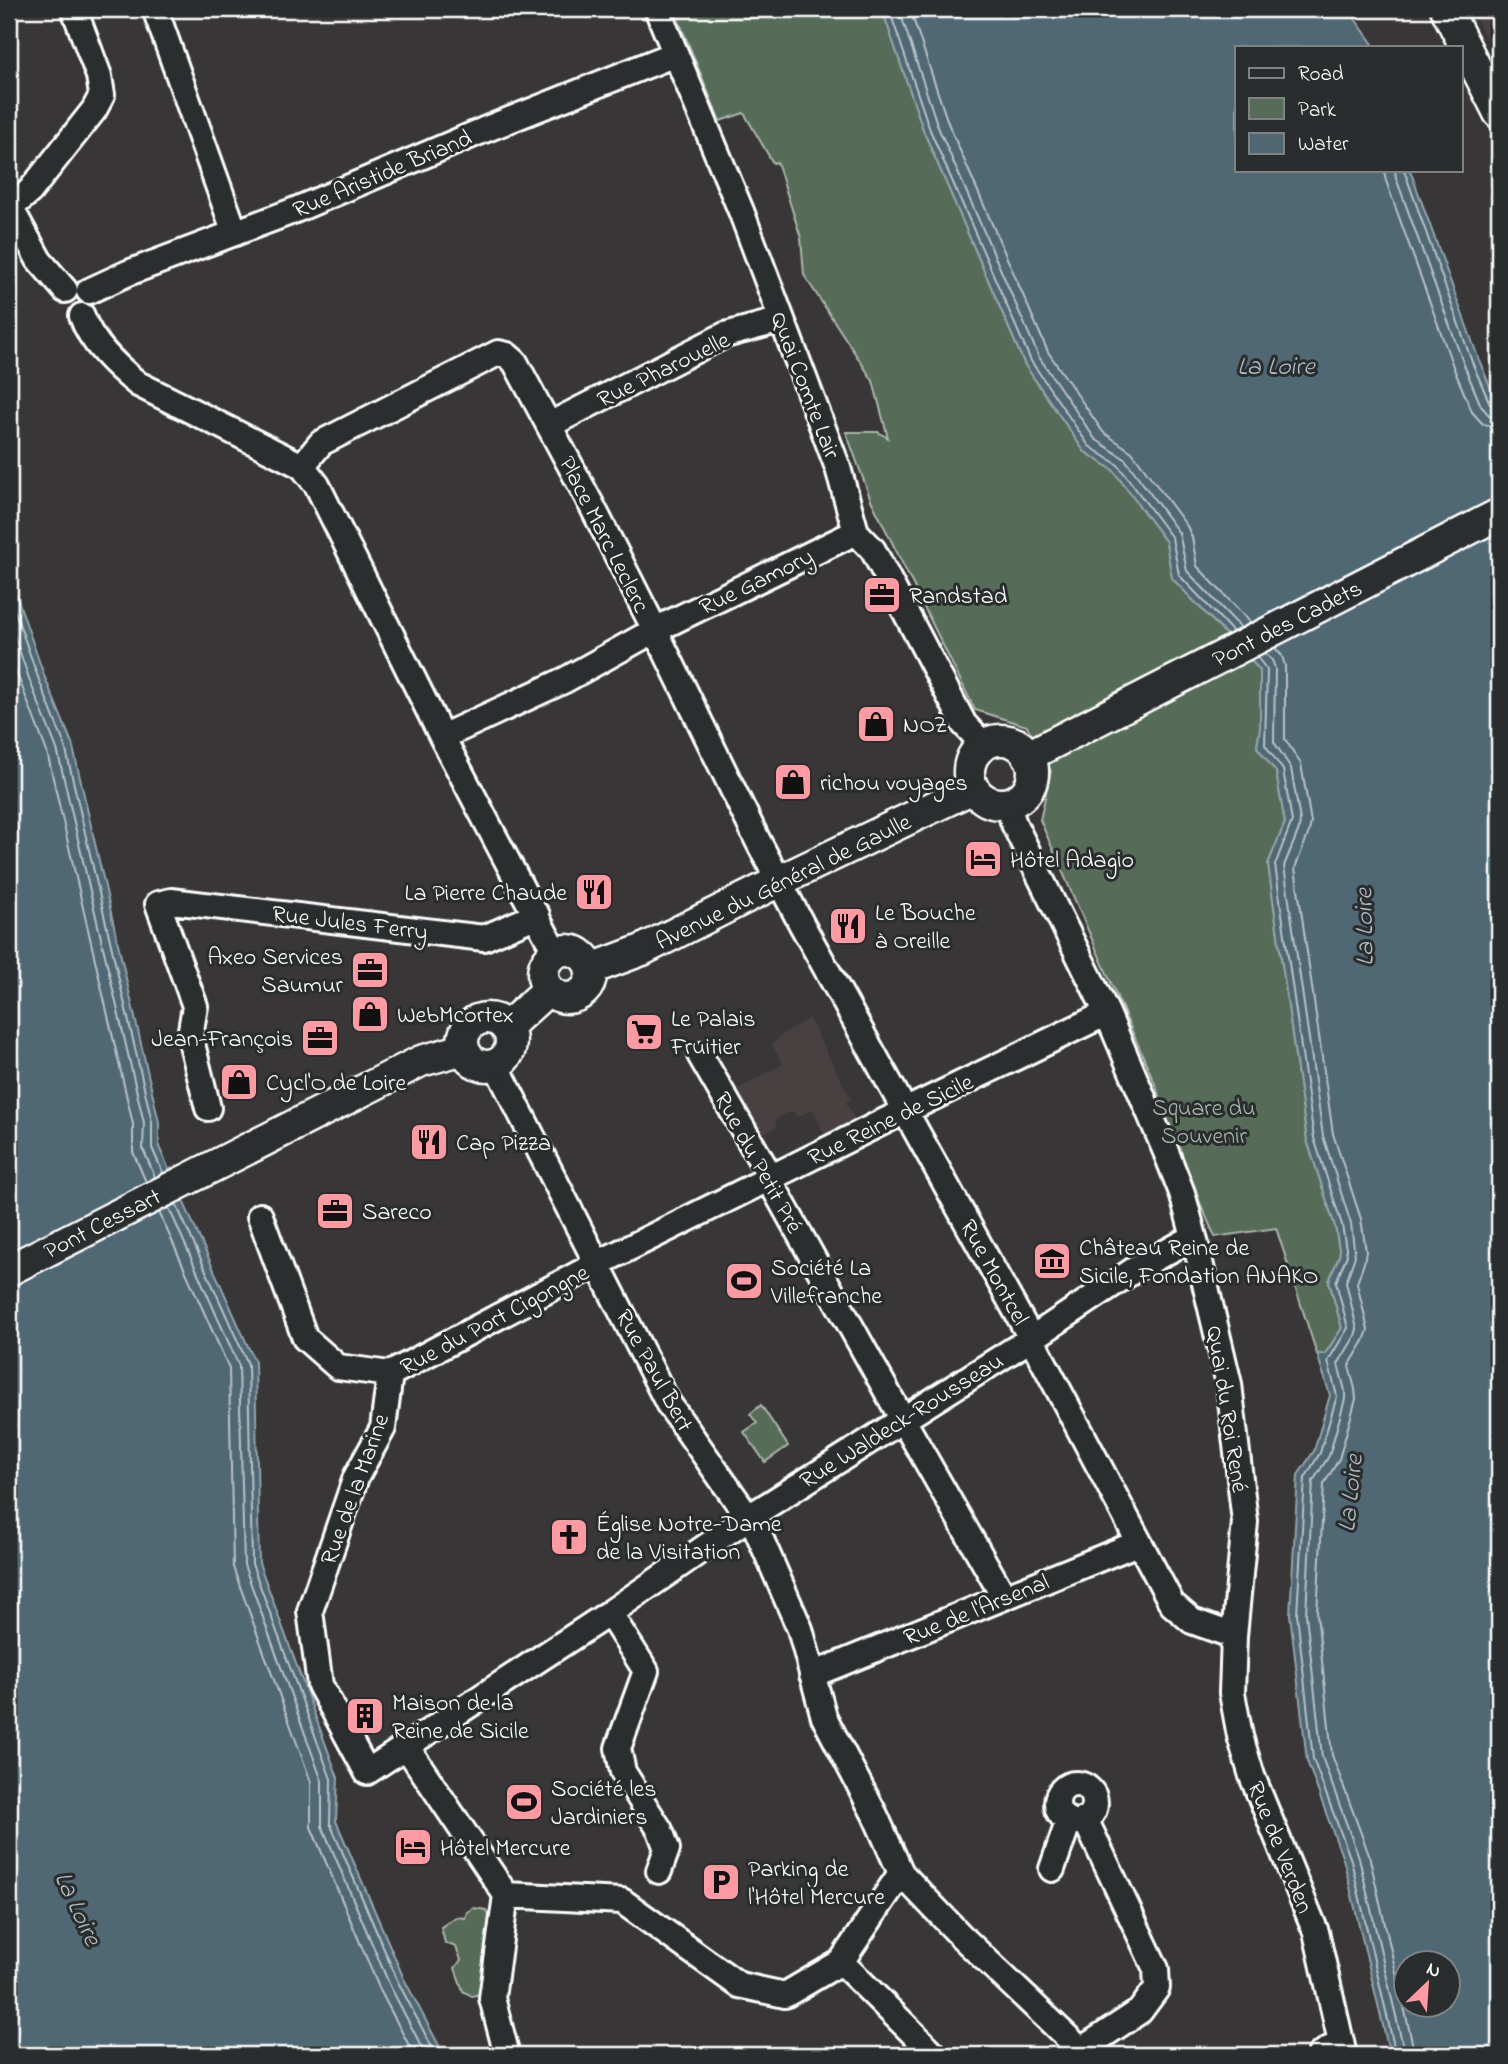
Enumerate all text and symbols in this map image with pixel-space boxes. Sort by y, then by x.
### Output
legend [1235,46,1462,172]
text: Road [1298,60,1344,90]
text: Park [1298,96,1337,126]
street label: Rue Aristide Briand [288,122,478,229]
text: Water [1298,130,1349,160]
street label: Quai Comte Lair [760,307,848,465]
street label: Rue Pharouelle [592,324,737,418]
water label: La Loire [1237,349,1316,387]
street label: Place Marc Leclerc [548,451,657,620]
street label: Rue Gamory [694,540,821,627]
street label: Pont des Cadets [1207,572,1369,678]
office icon: Randstad [861,574,903,616]
place label: Randstad [909,580,1008,615]
shop icon: NOZ [855,703,897,745]
place label: NOZ [903,709,947,744]
shop icon: richou voyages [772,761,814,803]
place label: richou voyages [820,767,968,803]
street label: Avenue du Général de Gaulle [650,806,918,960]
hotel icon: Hôtel Adagio [962,838,1004,880]
place label: Hôtel Adagio [1010,844,1134,879]
restaurant icon: La Pierre Chaude [573,871,615,913]
place label: La Pierre Chaude [405,877,567,912]
water label: La Loire [1346,886,1386,966]
place label: Le Bouche à Oreille [875,897,976,960]
street label: Rue Jules Ferry [270,898,430,952]
restaurant icon: Le Bouche à Oreille [827,905,869,947]
place label: Axeo Services Saumur [207,941,344,1004]
office icon: Axeo Services Saumur [349,949,391,991]
shop icon: WebMcortex [349,993,391,1035]
place label: WebMcortex [397,999,514,1034]
place label: Le Palais Fruitier [670,1003,756,1066]
supermarket icon: Le Palais Fruitier [623,1011,665,1053]
office icon: Jean-François [299,1017,341,1059]
place label: Jean-François [151,1023,293,1058]
shop icon: Cycl'O de Loire [218,1061,260,1103]
street label: Rue Reine de Sicile [802,1066,980,1177]
place label: Cycl'O de Loire [266,1067,407,1103]
street label: Rue du Petit Pré [703,1086,810,1241]
park label: Square du Souvenir [1152,1092,1256,1155]
restaurant icon: Cap Pizza [408,1121,450,1163]
place label: Cap Pizza [456,1127,551,1162]
street label: Pont Cessart [38,1181,168,1270]
office icon: Sareco [314,1190,356,1232]
place label: Sareco [362,1196,432,1231]
street label: Rue Montcel [949,1214,1036,1332]
place label: Château Reine de Sicile, Fondation ANAKO [1079,1232,1319,1295]
museum icon: Château Reine de Sicile, Fondation ANAKO [1031,1240,1073,1282]
place label: Société La Villefranche [770,1252,882,1315]
street label: Rue du Port Cigongne [395,1257,596,1386]
sports icon: Société La Villefranche [723,1260,765,1302]
street label: Rue Paul Bert [605,1304,701,1439]
street label: Quai du Roi René [1195,1324,1256,1495]
street label: Rue Waldeck-Rousseau [793,1345,1011,1499]
street label: Rue de la Marine [313,1409,400,1570]
water label: La Loire [1329,1451,1375,1534]
place label: Église Notre-Dame de la Visitation [596,1508,782,1571]
church icon: Église Notre-Dame de la Visitation [548,1516,590,1558]
street label: Rue de l'Arsenal [899,1566,1055,1656]
place label: Maison de la Reine de Sicile [392,1687,529,1750]
building icon: Maison de la Reine de Sicile [344,1695,386,1737]
place label: Société les Jardiniers [551,1773,656,1836]
street label: Rue de Verden [1236,1777,1321,1919]
sports icon: Société les Jardiniers [503,1781,545,1823]
hotel icon: Hôtel Mercure [392,1826,434,1868]
place label: Hôtel Mercure [440,1832,571,1867]
place label: Parking de l'Hôtel Mercure [748,1853,885,1916]
parking icon: Parking de l'Hôtel Mercure [700,1861,742,1903]
water label: La Loire [43,1866,110,1954]
north arrow [1392,1948,1462,2018]
text: N [1422,1956,1445,1986]

